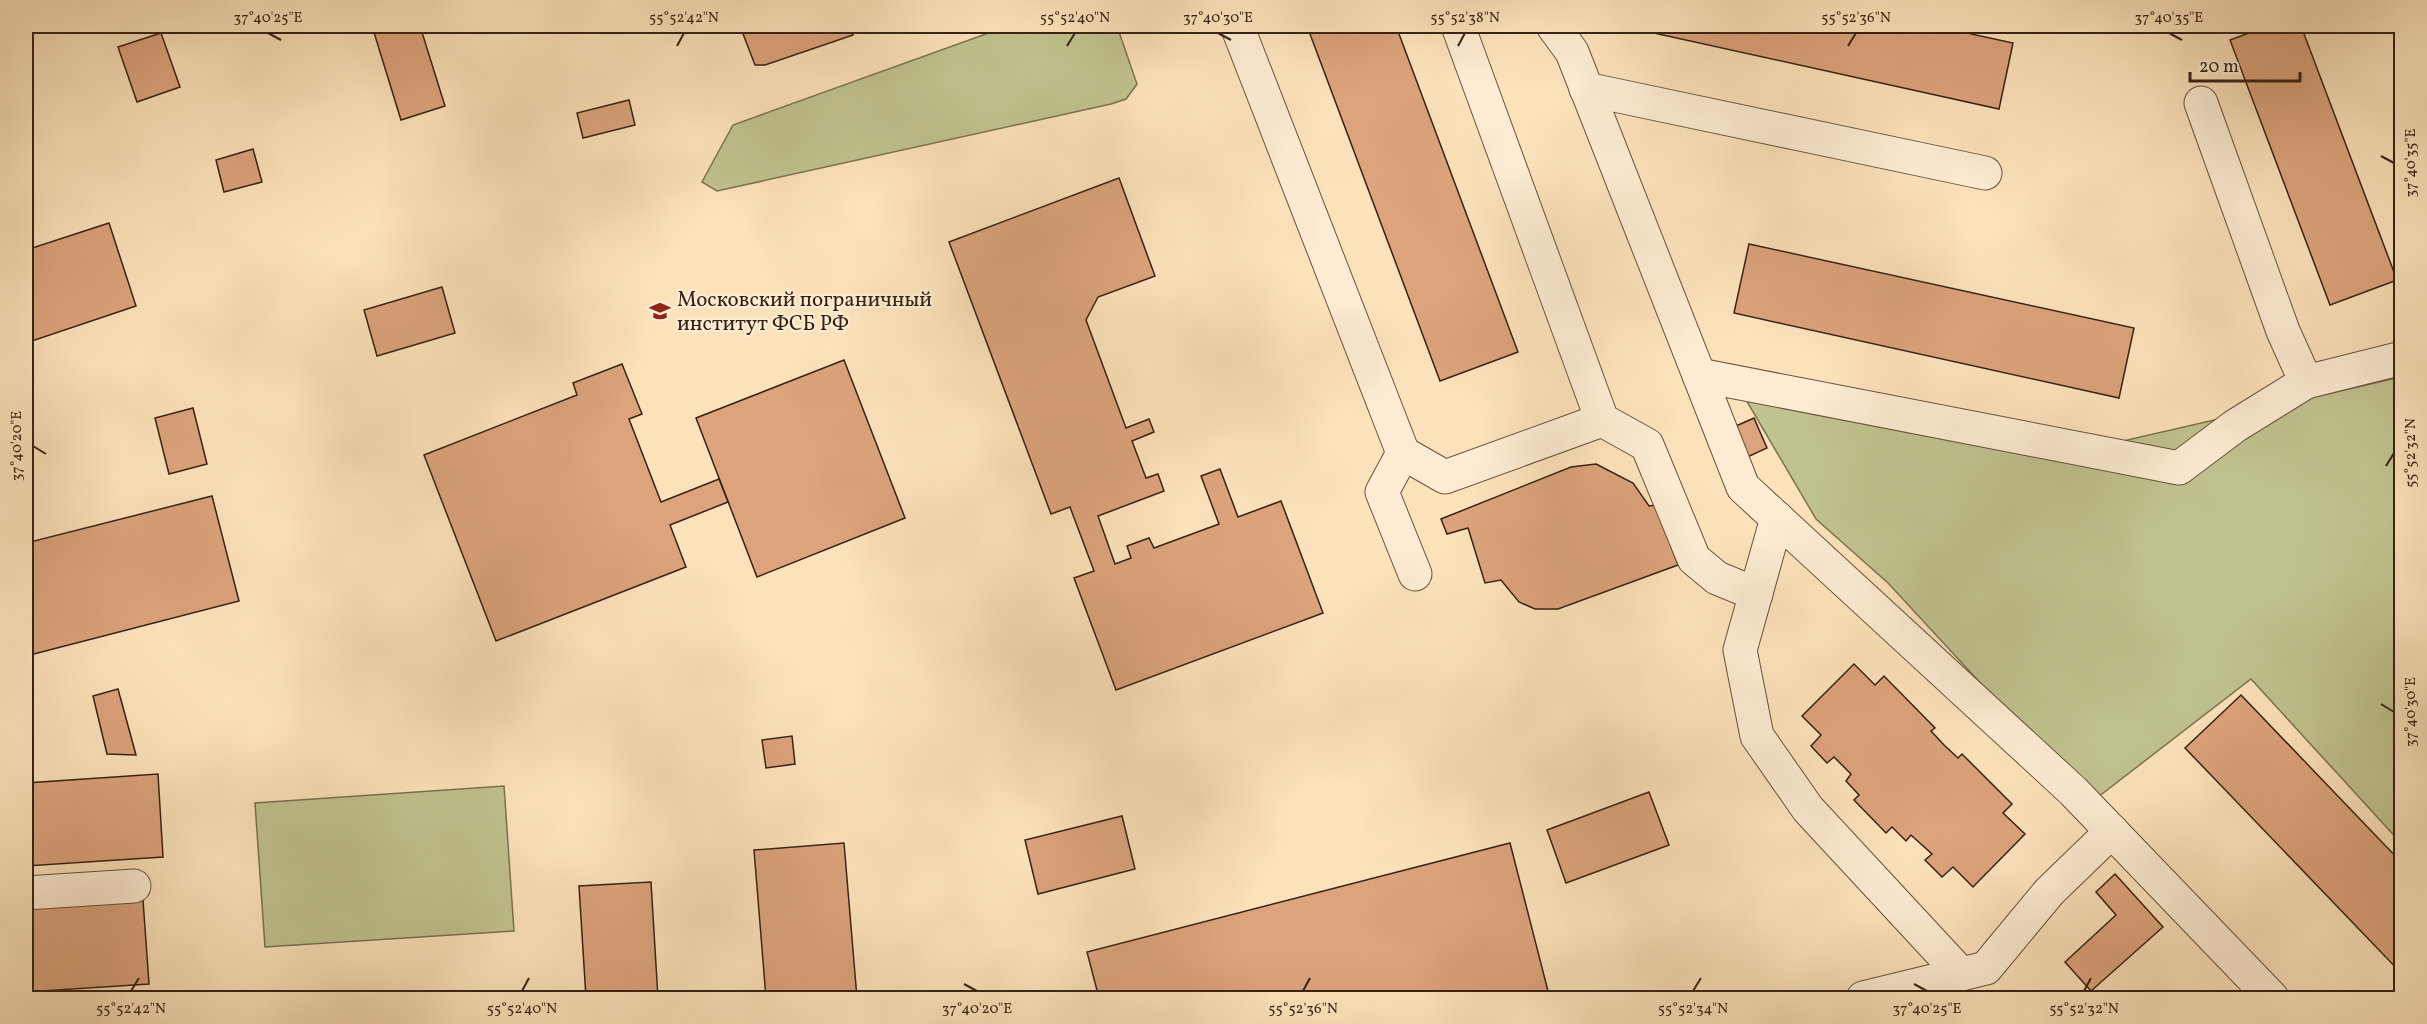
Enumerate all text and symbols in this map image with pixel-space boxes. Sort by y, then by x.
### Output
text: 37°40'25"E [233,8,303,29]
text: 55°52'42"N [649,8,719,29]
text: 55°52'40"N [1040,8,1110,29]
text: 37°40'30"E [1183,8,1253,29]
text: 55°52'38"N [1430,8,1500,29]
text: 55°52'36"N [1821,8,1891,29]
text: 37°40'35"E [2135,8,2203,29]
scale bar [2190,45,2300,83]
text: 20 m [2199,55,2239,80]
text: 37°40'35"E [2401,129,2422,197]
place label: Московский пограничный институт ФСБ РФ [677,286,932,339]
school or university icon: Московский пограничный институт ФСБ РФ [648,299,672,323]
text: 37°40'20"E [7,411,28,481]
text: 55°52'32"N [2401,418,2422,488]
text: 37°40'30"E [2401,677,2422,747]
text: 55°52'42"N [96,999,166,1020]
text: 55°52'40"N [487,999,557,1020]
text: 37°40'20"E [942,999,1012,1020]
text: 55°52'36"N [1268,999,1338,1020]
text: 55°52'34"N [1658,999,1728,1020]
text: 37°40'25"E [1892,999,1962,1020]
text: 55°52'32"N [2049,999,2119,1020]

